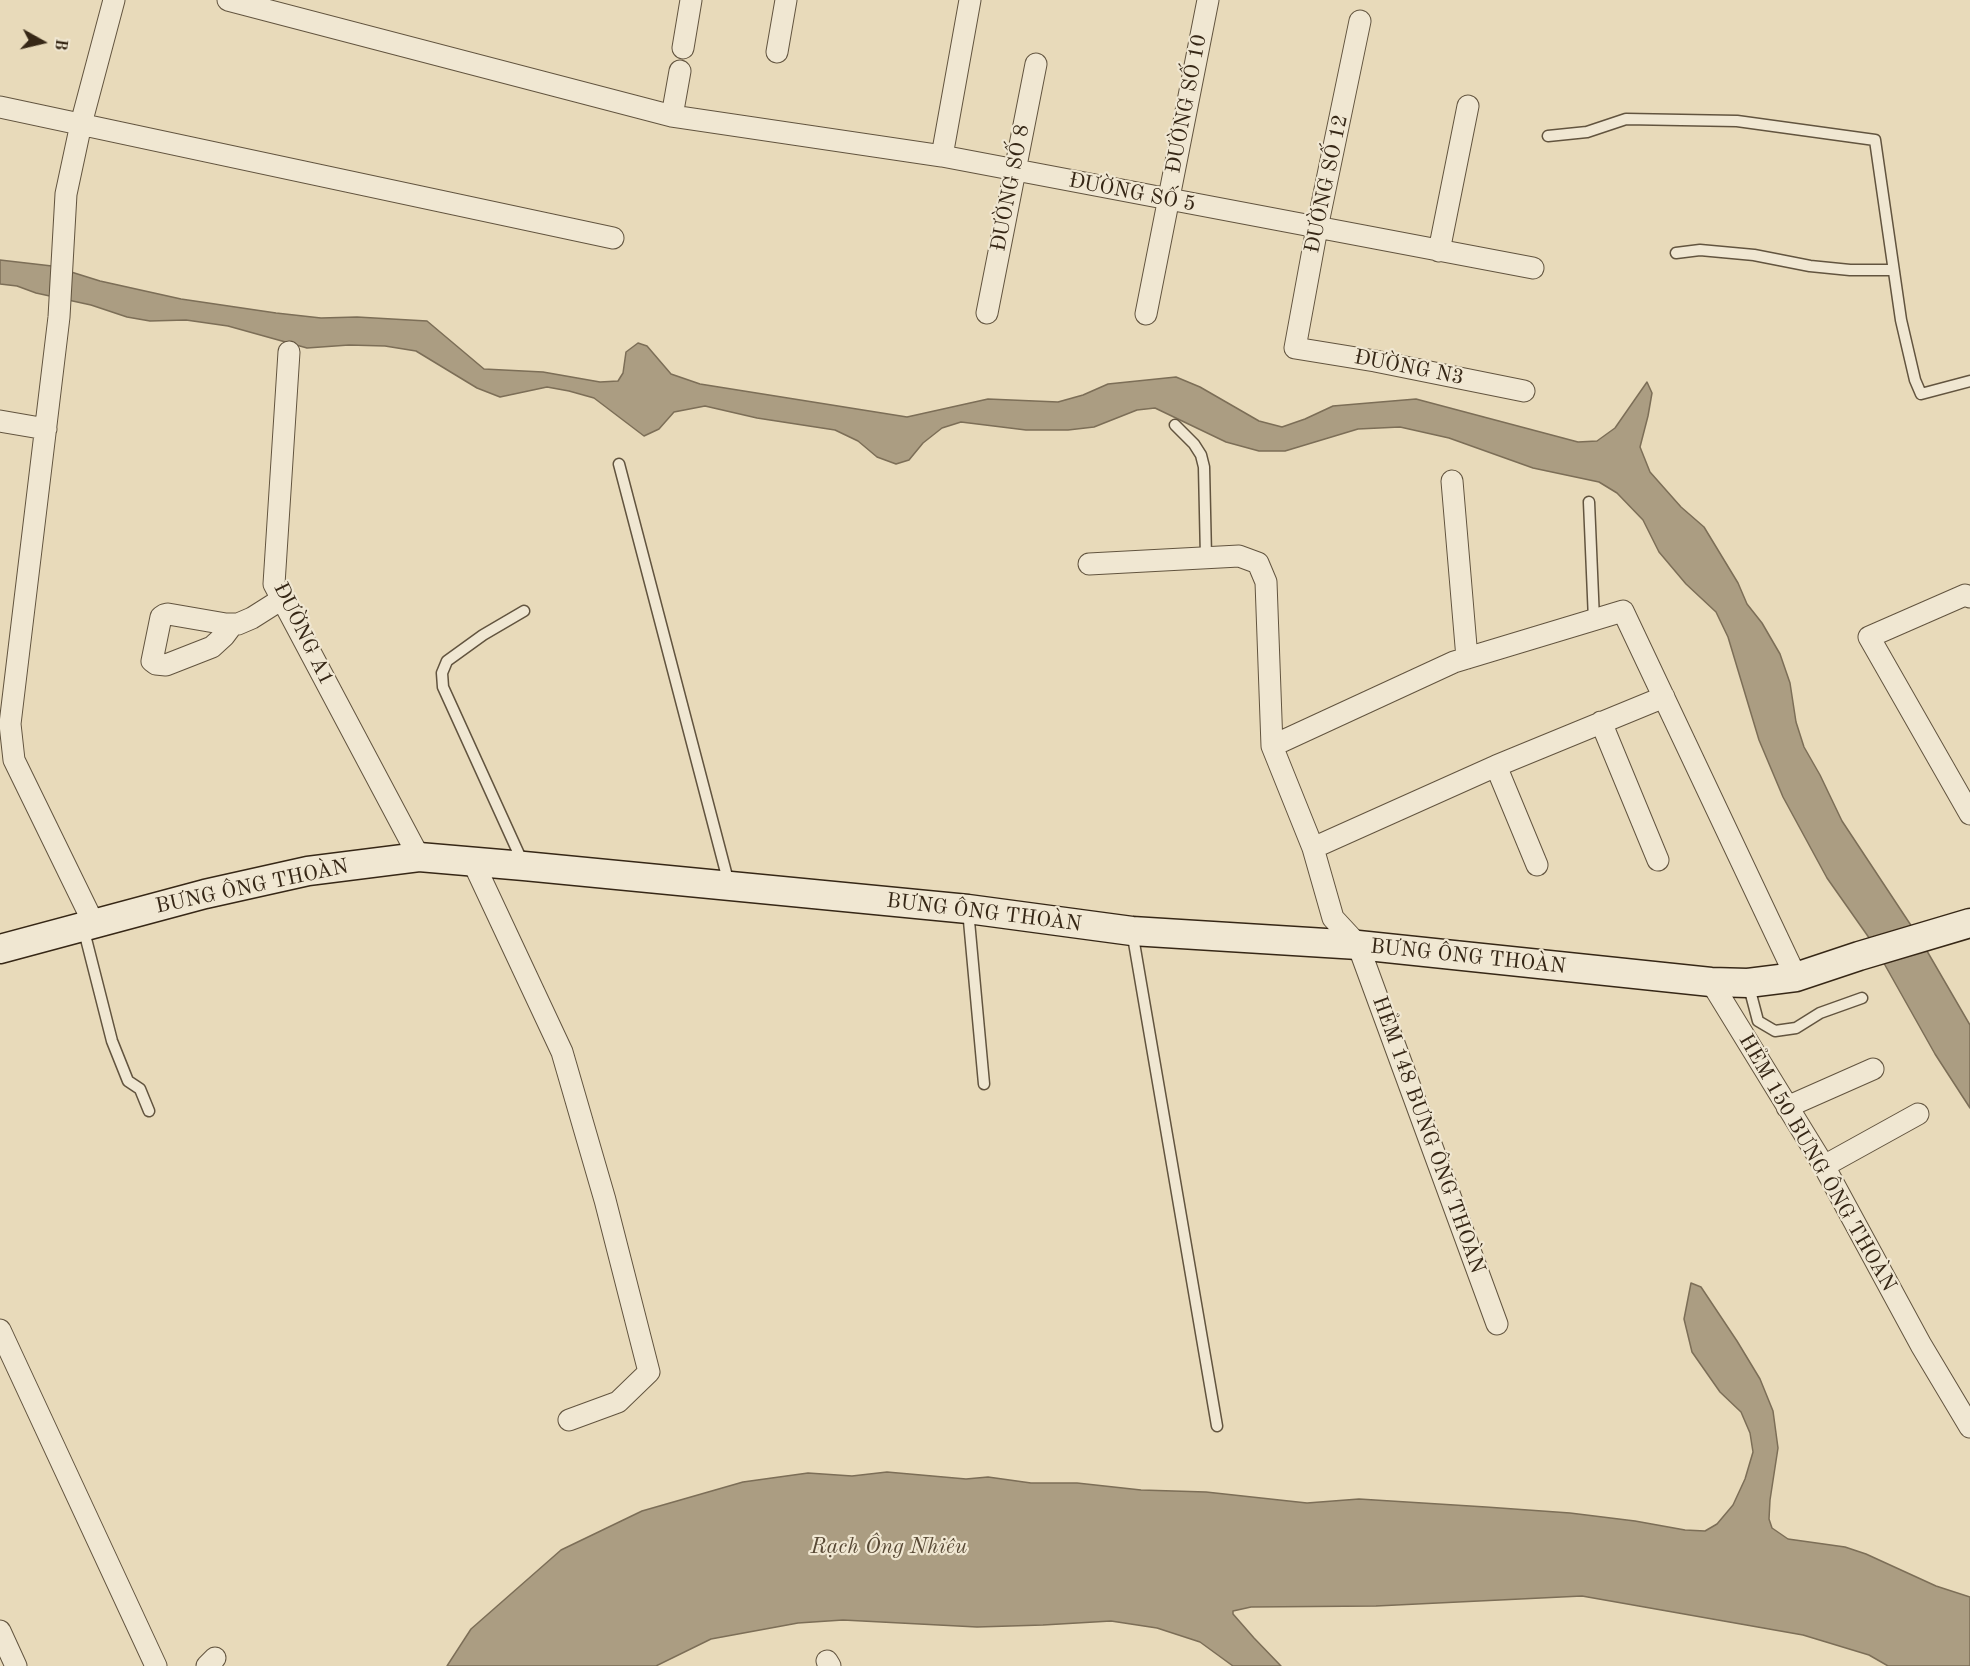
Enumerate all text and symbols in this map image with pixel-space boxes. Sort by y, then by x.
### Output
north arrow [12,12,72,72]
street label: ĐƯỜNG SỐ 10 [1161,32,1213,176]
text: B [51,38,69,51]
street label: ĐƯỜNG SỐ 12 [1300,112,1354,256]
street label: ĐƯỜNG SỐ 8 [986,122,1036,254]
street label: ĐƯỜNG SỐ 5 [1066,168,1198,218]
street label: ĐƯỜNG N3 [1352,345,1466,391]
street label: ĐƯỜNG A1 [267,579,339,689]
street label: BƯNG ÔNG THOÀN [153,854,351,920]
street label: BƯNG ÔNG THOÀN [885,889,1083,937]
street label: BƯNG ÔNG THOÀN [1369,934,1567,980]
street label: HẺM 148 BƯNG ÔNG THOÀN [1366,993,1490,1277]
street label: HẺM 150 BƯNG ÔNG THOÀN [1733,1030,1901,1296]
water label: Rạch Ông Nhiêu [811,1534,967,1560]

